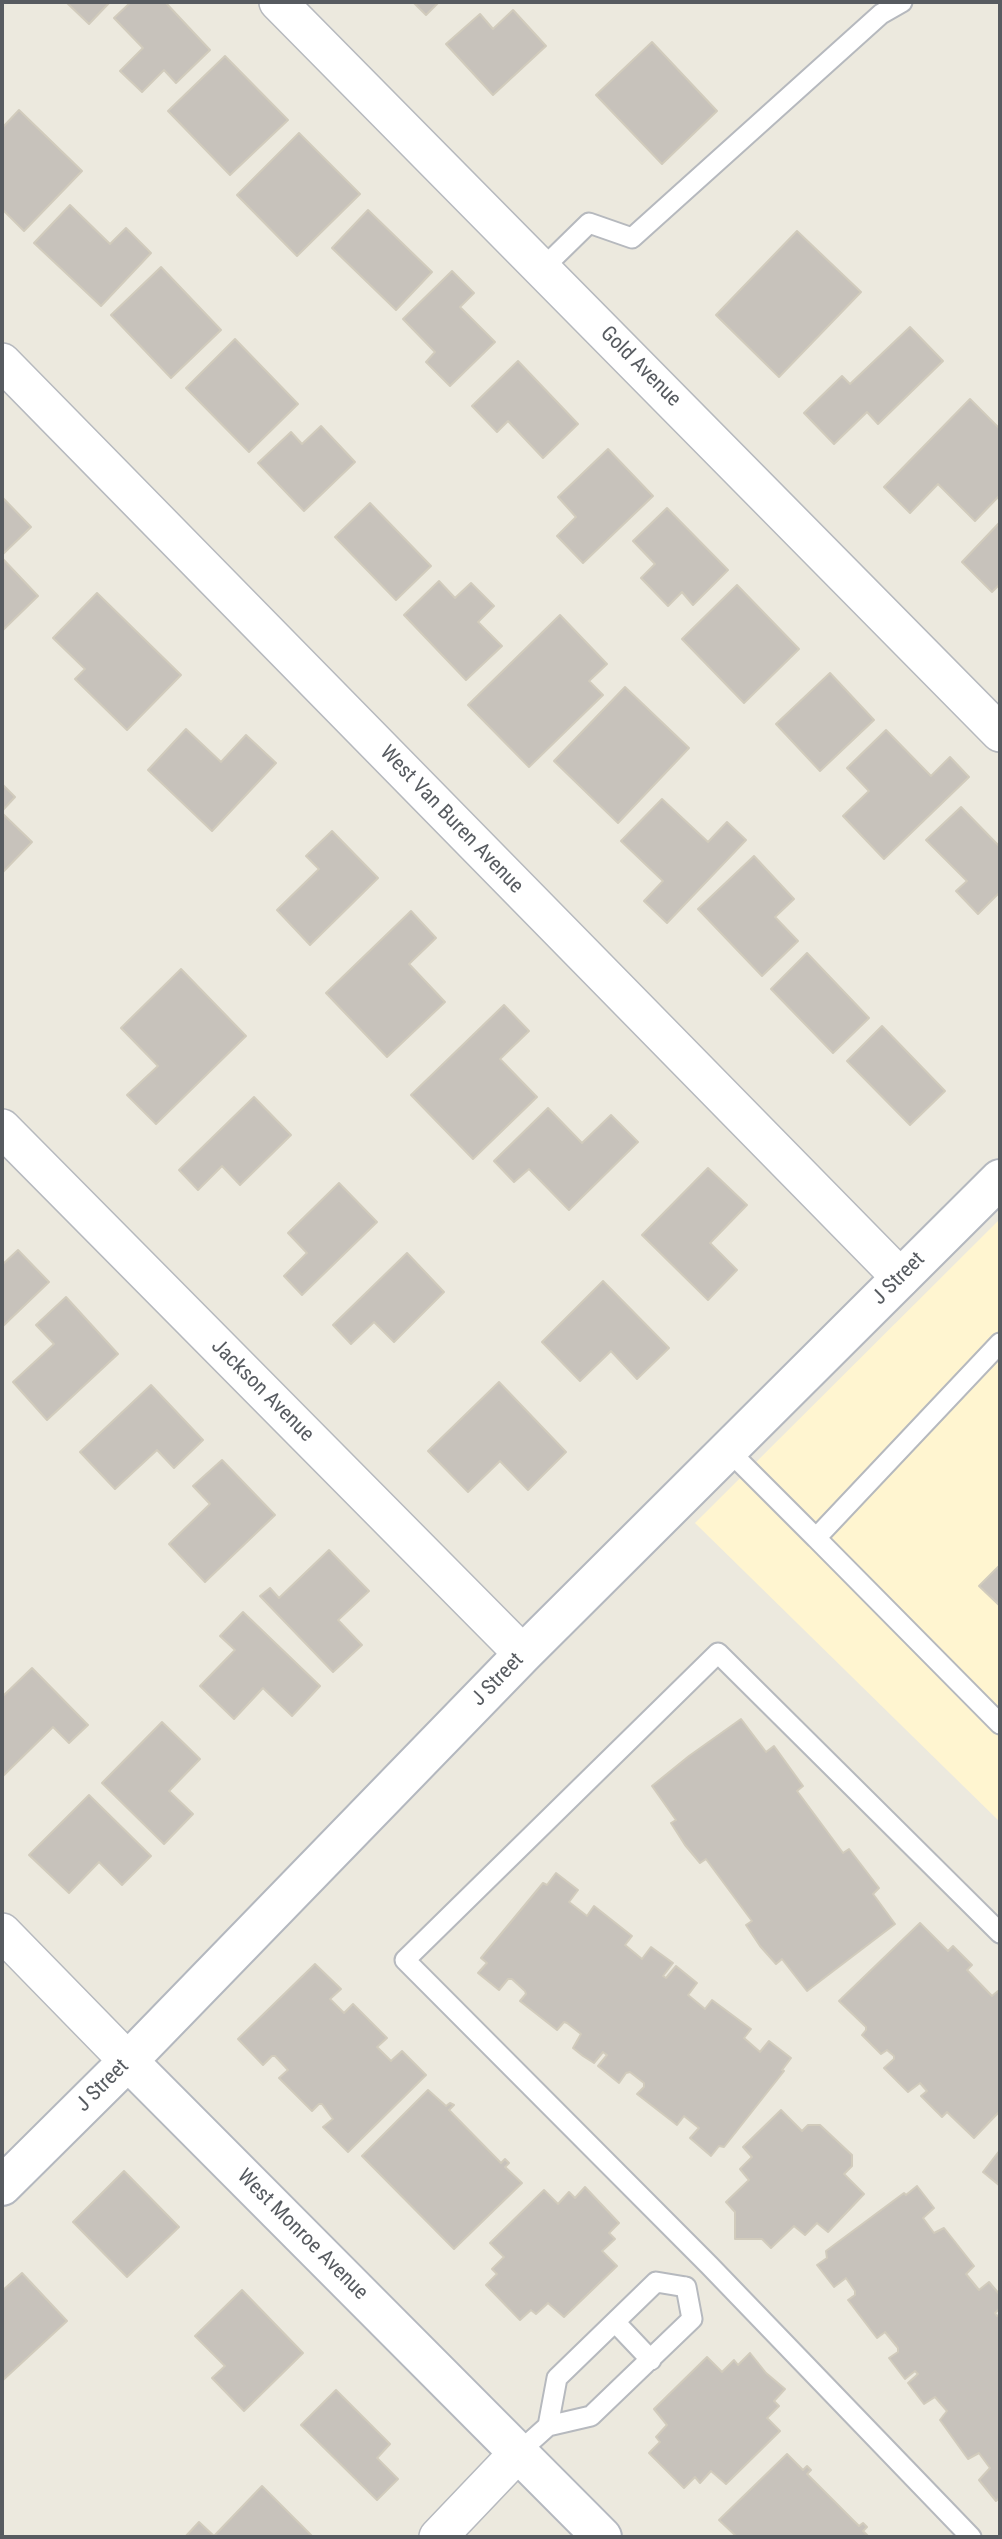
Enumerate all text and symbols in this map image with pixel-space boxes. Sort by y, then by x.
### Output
street label: Gold Avenue [595,322,685,412]
street label: West Van Buren Avenue [374,741,528,899]
street label: J Street [867,1247,931,1311]
street label: Jackson Avenue [205,1334,319,1448]
street label: J Street [467,1648,529,1712]
street label: J Street [71,2054,135,2118]
street label: West Monroe Avenue [231,2164,373,2306]

